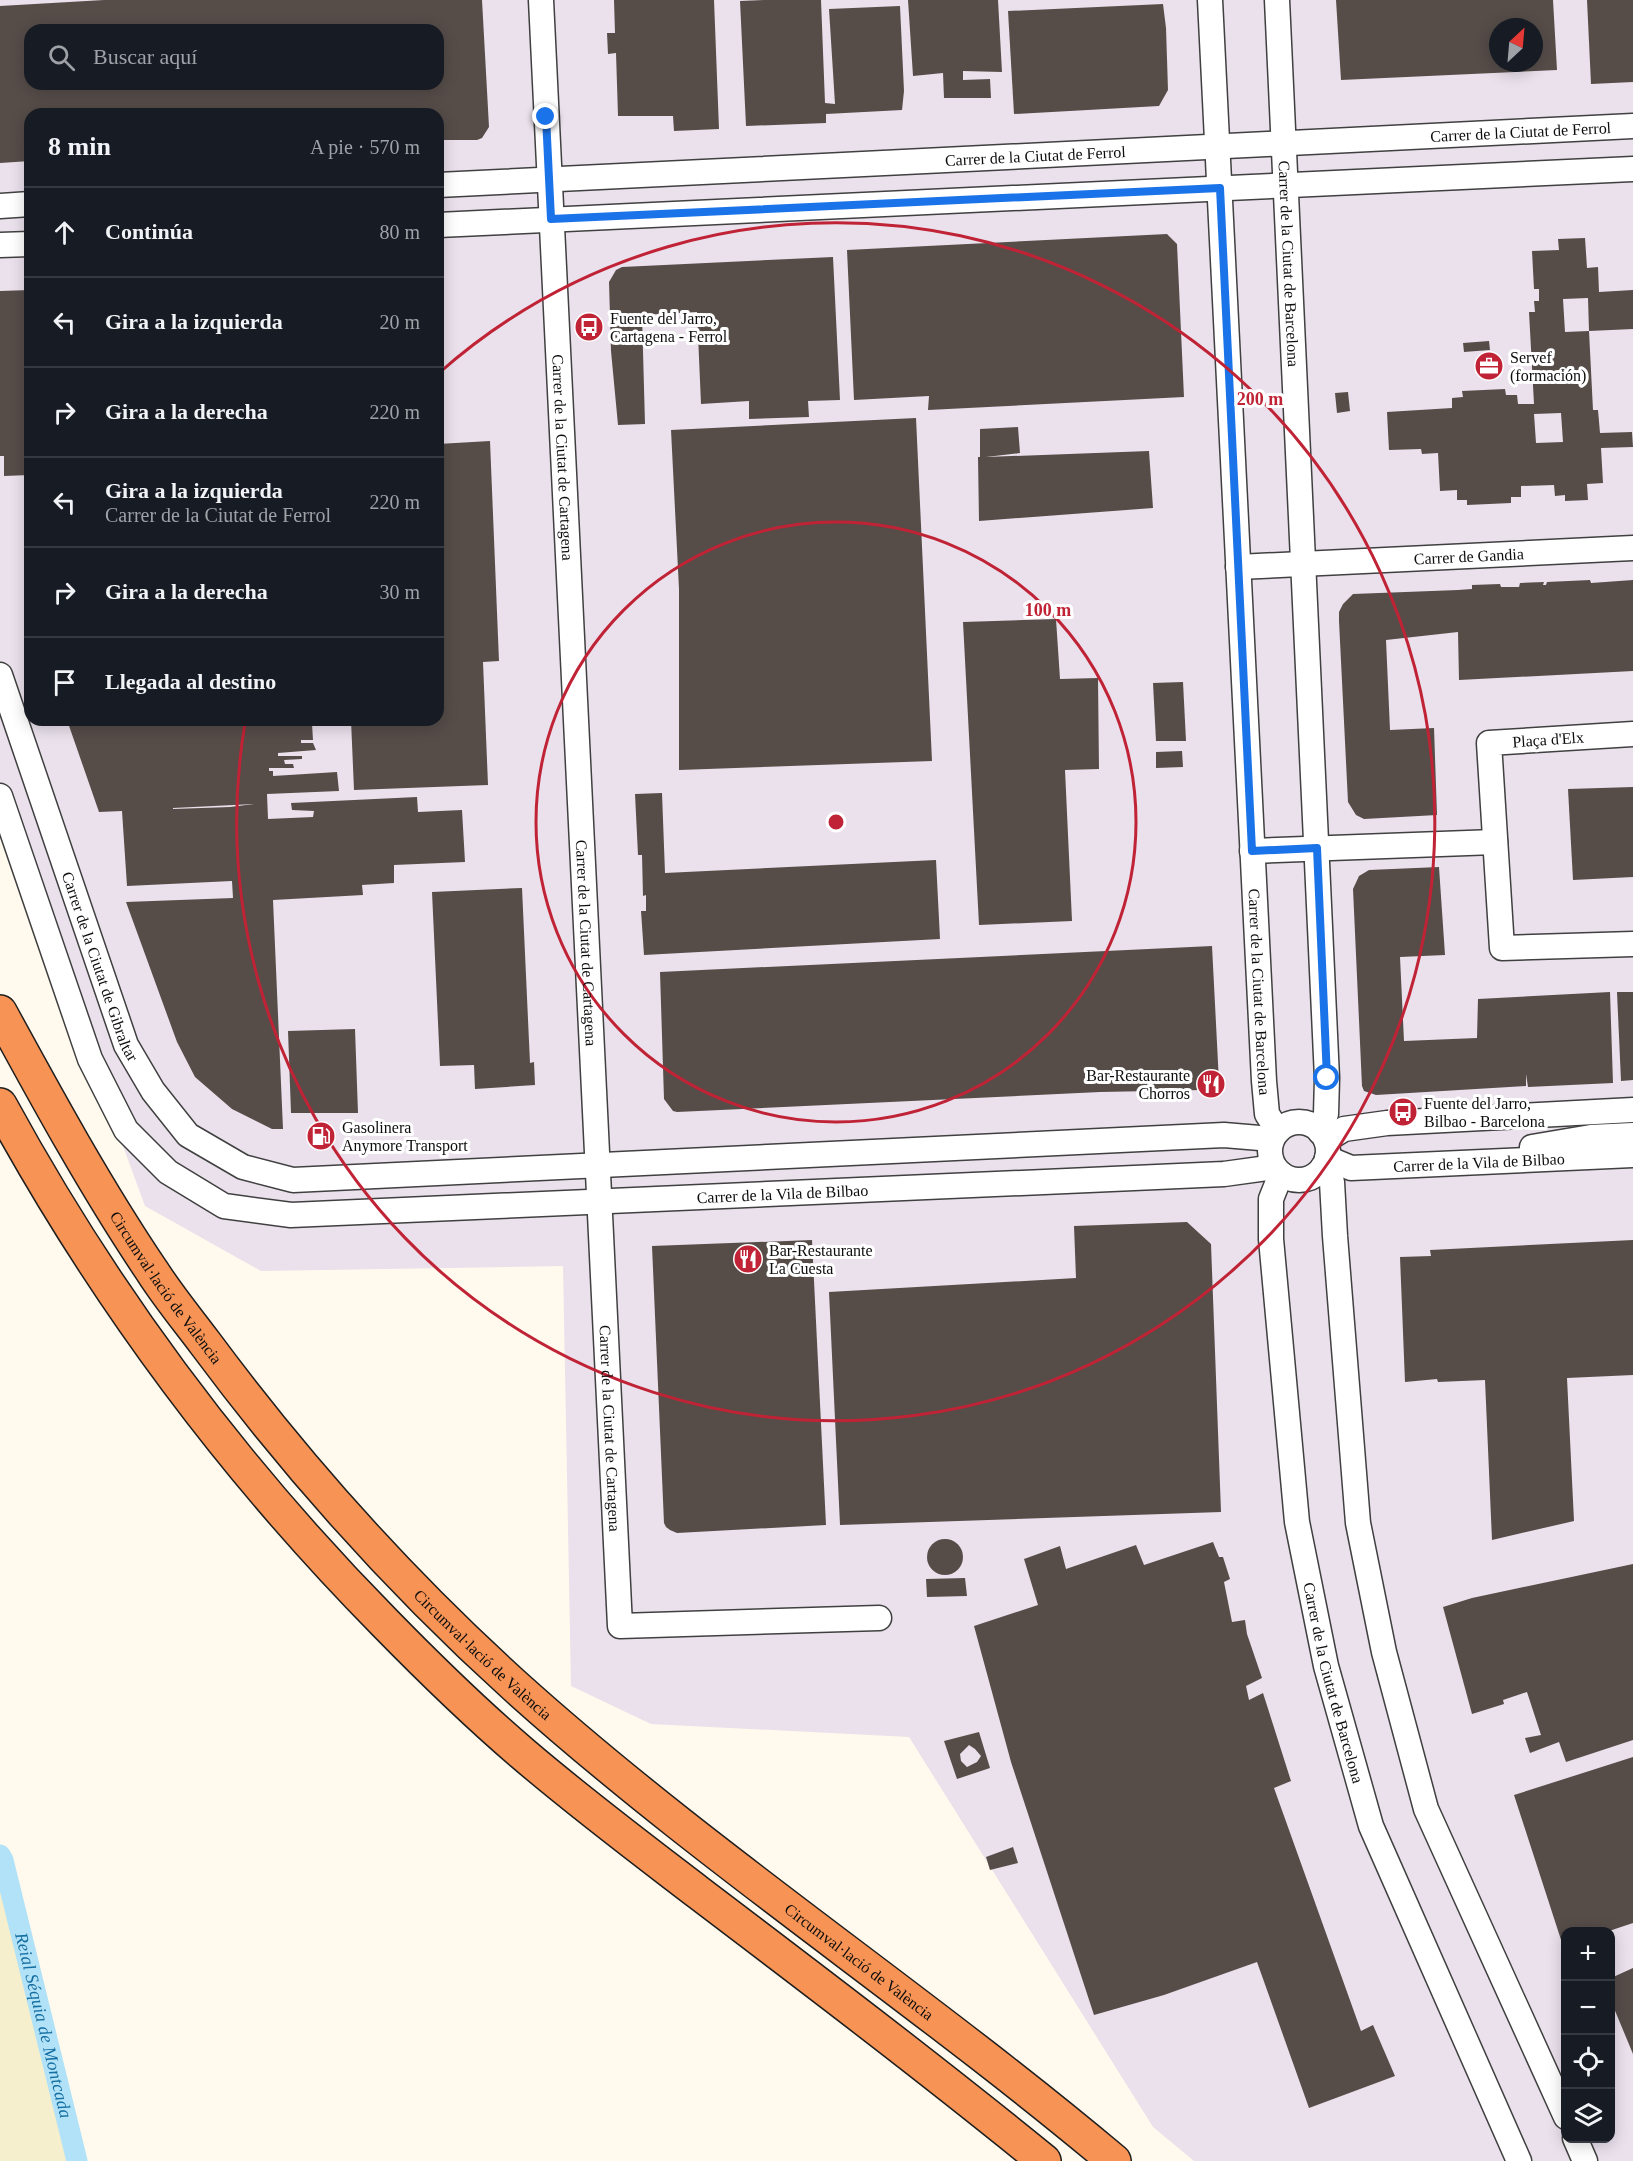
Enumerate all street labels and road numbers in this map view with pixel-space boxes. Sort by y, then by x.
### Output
street label: Carrer de la Ciutat de Ferrol [1430,119,1612,145]
street label: Carrer de la Ciutat de Ferrol [945,143,1127,169]
street label: Carrer de la Ciutat de Barcelona [1275,160,1302,367]
street label: Carrer de la Ciutat de Cartagena [549,354,576,561]
street label: Carrer de Gandia [1413,545,1524,568]
street label: Plaça d'Elx [1512,729,1584,751]
street label: Carrer de la Ciutat de Cartagena [573,839,600,1047]
street label: Carrer de la Ciutat de Gibraltar [59,870,142,1065]
street label: Carrer de la Ciutat de Barcelona [1245,888,1273,1096]
street label: Carrer de la Vila de Bilbao [1393,1150,1565,1175]
street label: Carrer de la Vila de Bilbao [696,1182,869,1206]
street label: Circumval·lació de València [107,1208,225,1367]
street label: Carrer de la Ciutat de Cartagena [596,1325,623,1532]
street label: Carrer de la Ciutat de Barcelona [1300,1581,1367,1785]
street label: Circumval·lació de València [411,1586,555,1723]
street label: Circumval·lació de València [781,1900,937,2024]

